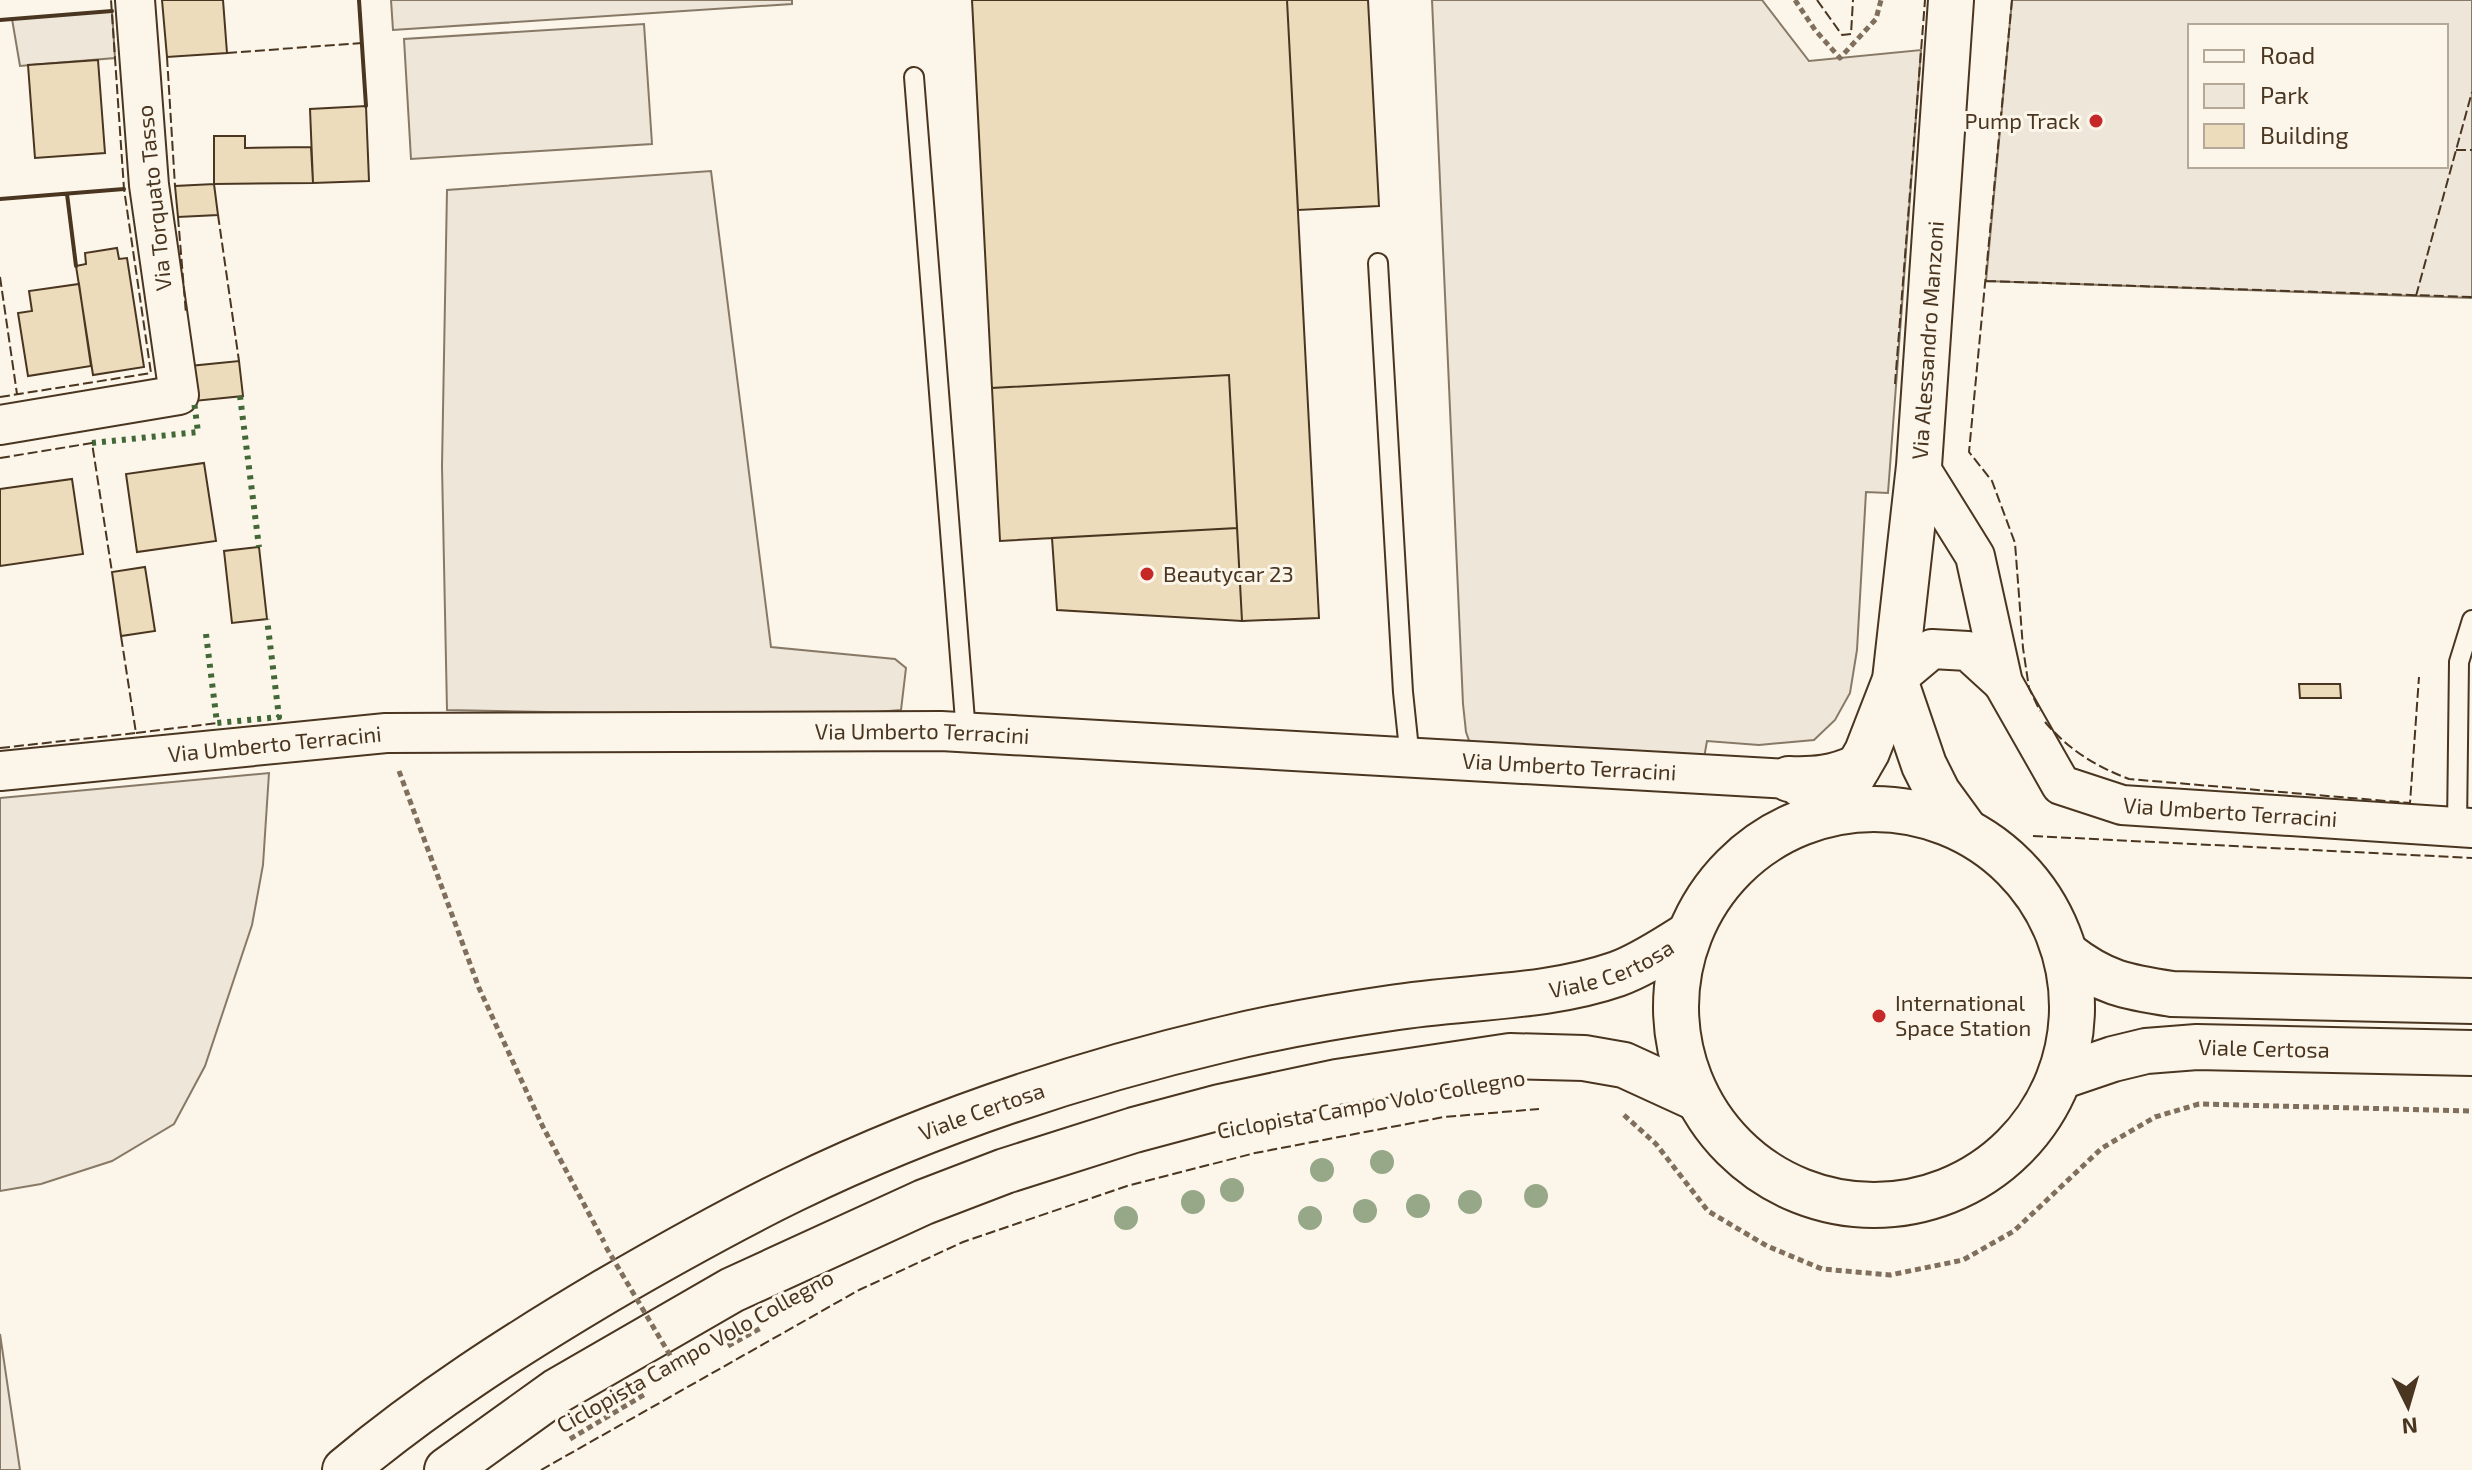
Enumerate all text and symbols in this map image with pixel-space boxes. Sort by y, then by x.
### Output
legend [2188,24,2448,168]
text: Road [2260,40,2315,69]
text: Park [2260,80,2309,109]
street label: Via Torquato Tasso [130,104,176,292]
place label: Pump Track [1964,107,2080,133]
marker: Pump Track [2087,112,2105,130]
text: Building [2260,120,2349,149]
street label: Via Alessandro Manzoni [1905,220,1948,461]
place label: Beautycar 23 [1163,560,1294,586]
marker: Beautycar 23 [1138,565,1156,583]
street label: Via Umberto Terracini [815,717,1030,748]
street label: Via Umberto Terracini [166,720,383,766]
street label: Via Umberto Terracini [1461,747,1677,785]
street label: Via Umberto Terracini [2122,791,2338,831]
street label: Viale Certosa [1547,933,1678,1002]
place label: International Space Station [1895,989,2031,1040]
marker: International Space Station [1870,1007,1888,1025]
street label: Viale Certosa [2198,1033,2330,1062]
street label: Ciclopista Campo Volo Collegno [1215,1063,1527,1143]
street label: Viale Certosa [915,1076,1047,1145]
street label: Ciclopista Campo Volo Collegno [552,1263,837,1437]
north arrow [2368,1366,2448,1446]
text: N [2401,1413,2419,1441]

